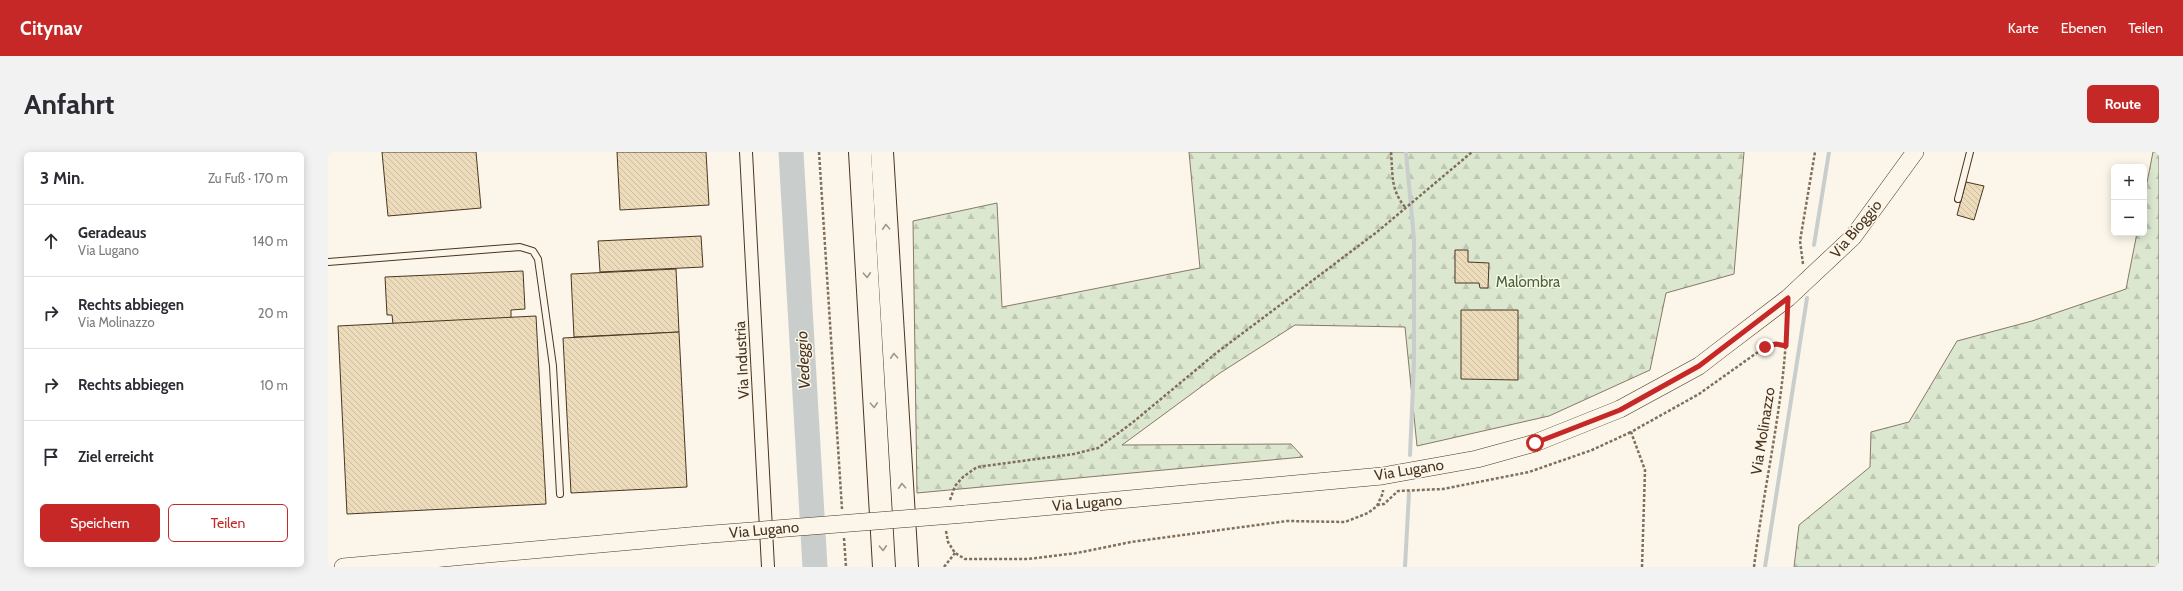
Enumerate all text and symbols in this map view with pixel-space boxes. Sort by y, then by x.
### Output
text: Citynav [20,17,82,40]
text: Karte [2008,19,2039,37]
text: Ebenen [2061,19,2106,37]
text: Teilen [2128,19,2163,37]
button: Route [2087,85,2159,123]
text: Anfahrt [24,87,114,121]
map controls [2111,164,2147,236]
button: + [2111,164,2147,200]
text: 3 Min. [40,168,84,188]
text: Zu Fuß · 170 m [208,170,288,186]
street label: Via Bioggio [1826,196,1886,262]
button: − [2111,200,2147,236]
text: Geradeaus [78,224,146,242]
one-way arrow [882,224,891,230]
icon: ahead [40,230,62,252]
text: 140 m [253,233,288,249]
text: Via Lugano [78,242,139,258]
one-way arrow [862,272,871,278]
park label: Malombra [1496,273,1561,291]
text: Rechts abbiegen [78,296,184,314]
icon: right [40,302,62,324]
text: 20 m [258,305,288,321]
text: Via Molinazzo [78,314,155,330]
street label: Via Industria [731,320,753,400]
water label: Vedeggio [792,330,814,390]
route end [1756,338,1774,356]
one-way arrow [890,353,899,359]
icon: right [40,374,62,396]
text: Rechts abbiegen [78,376,184,394]
text: 10 m [260,377,288,393]
street label: Via Molinazzo [1747,386,1779,476]
one-way arrow [870,402,879,408]
route start [1526,434,1544,452]
icon: arrive [40,446,62,468]
text: Ziel erreicht [78,448,154,466]
street label: Via Lugano [1373,456,1445,484]
one-way arrow [898,483,907,489]
street label: Via Lugano [1051,491,1123,515]
button: Speichern [40,504,160,542]
button: Teilen [168,504,288,542]
street label: Via Lugano [728,518,800,542]
one-way arrow [878,545,887,551]

